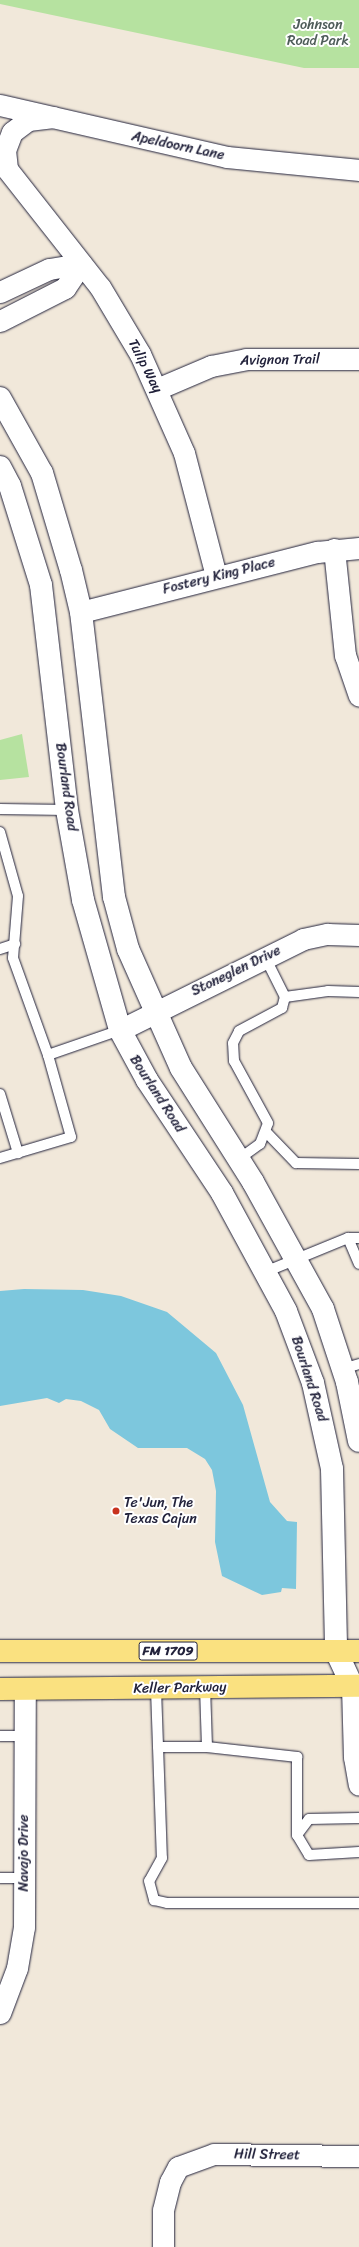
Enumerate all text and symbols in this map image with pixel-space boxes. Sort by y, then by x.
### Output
park label: Johnson Road Park [287,17,349,50]
street label: Apeldoorn Lane [130,128,226,164]
street label: Tulip Way [124,336,166,396]
street label: Avignon Trail [240,351,320,369]
street label: Fostery King Place [161,554,277,598]
street label: Bourland Road [51,742,81,832]
street label: Stoneglen Drive [189,942,283,1000]
street label: Bourland Road [126,1052,188,1136]
street label: Bourland Road [287,1334,331,1424]
place label: Te'Jun, The Texas Cajun [124,1495,197,1528]
marker: Te'Jun, The Texas Cajun [111,1506,121,1516]
road number: FM 1709 [138,1640,198,1662]
street label: Keller Parkway [133,1679,227,1697]
street label: Navajo Drive [16,1814,32,1892]
street label: Hill Street [234,2146,300,2164]

